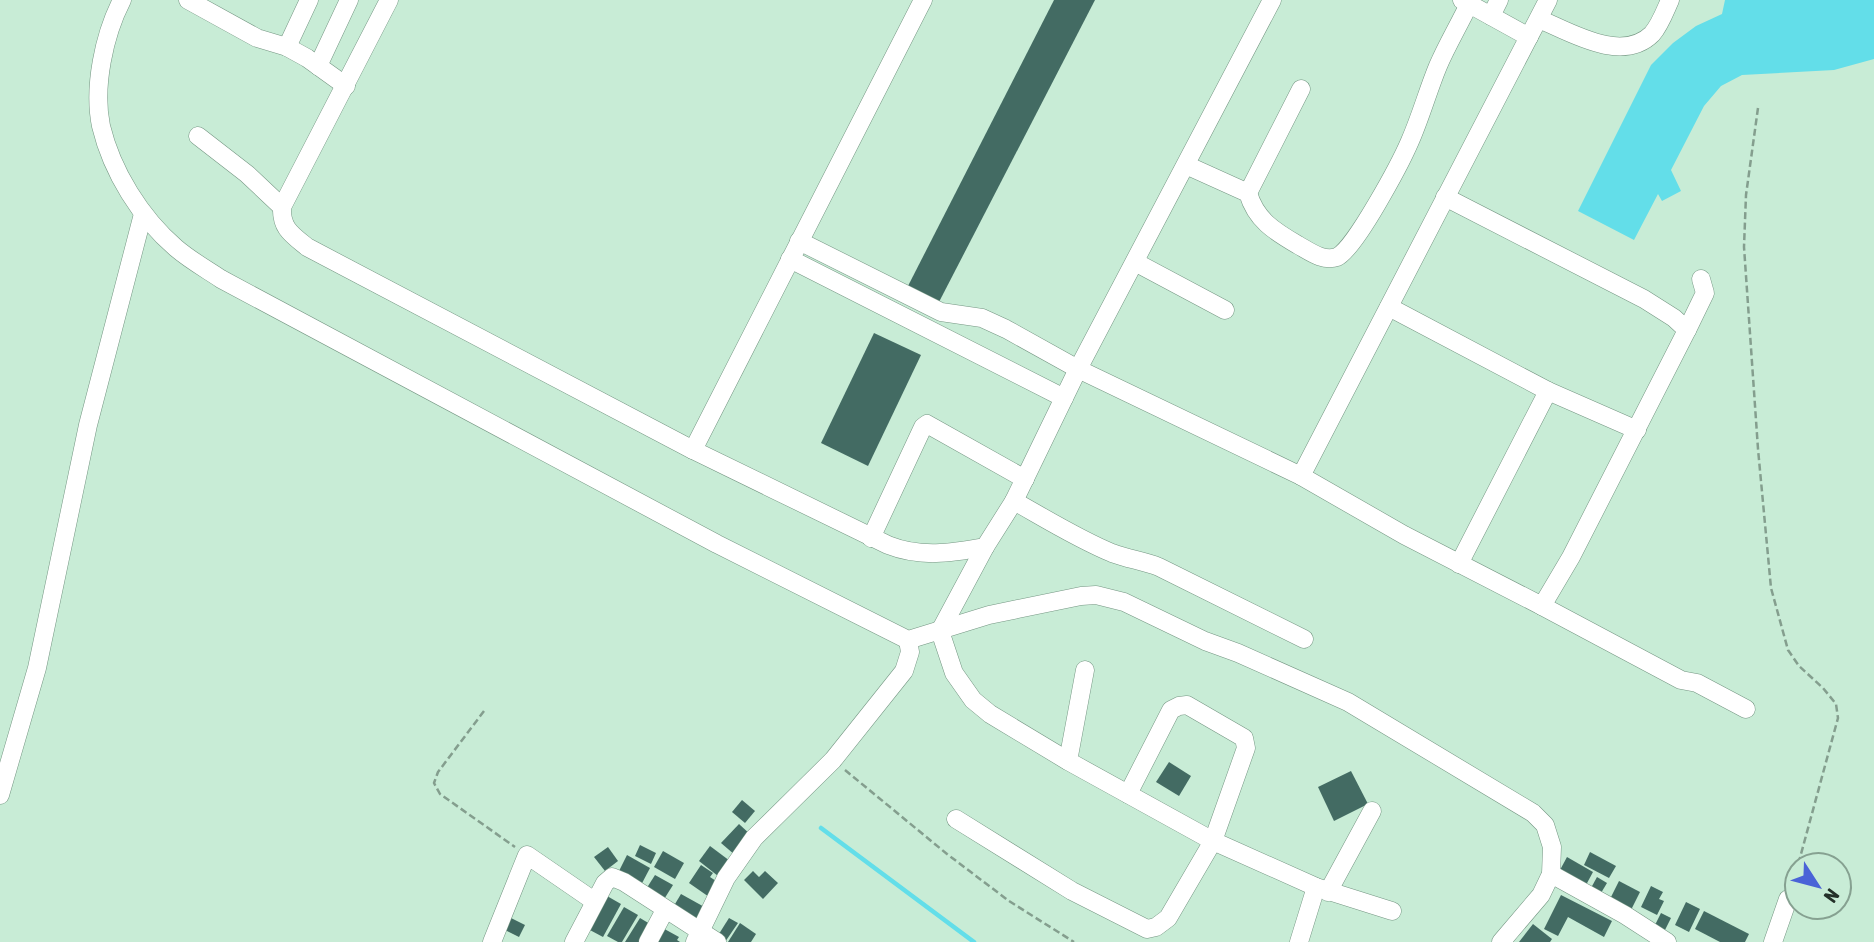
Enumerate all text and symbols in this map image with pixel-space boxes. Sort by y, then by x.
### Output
north arrow [1783,851,1853,921]
text: N [1820,885,1844,907]

